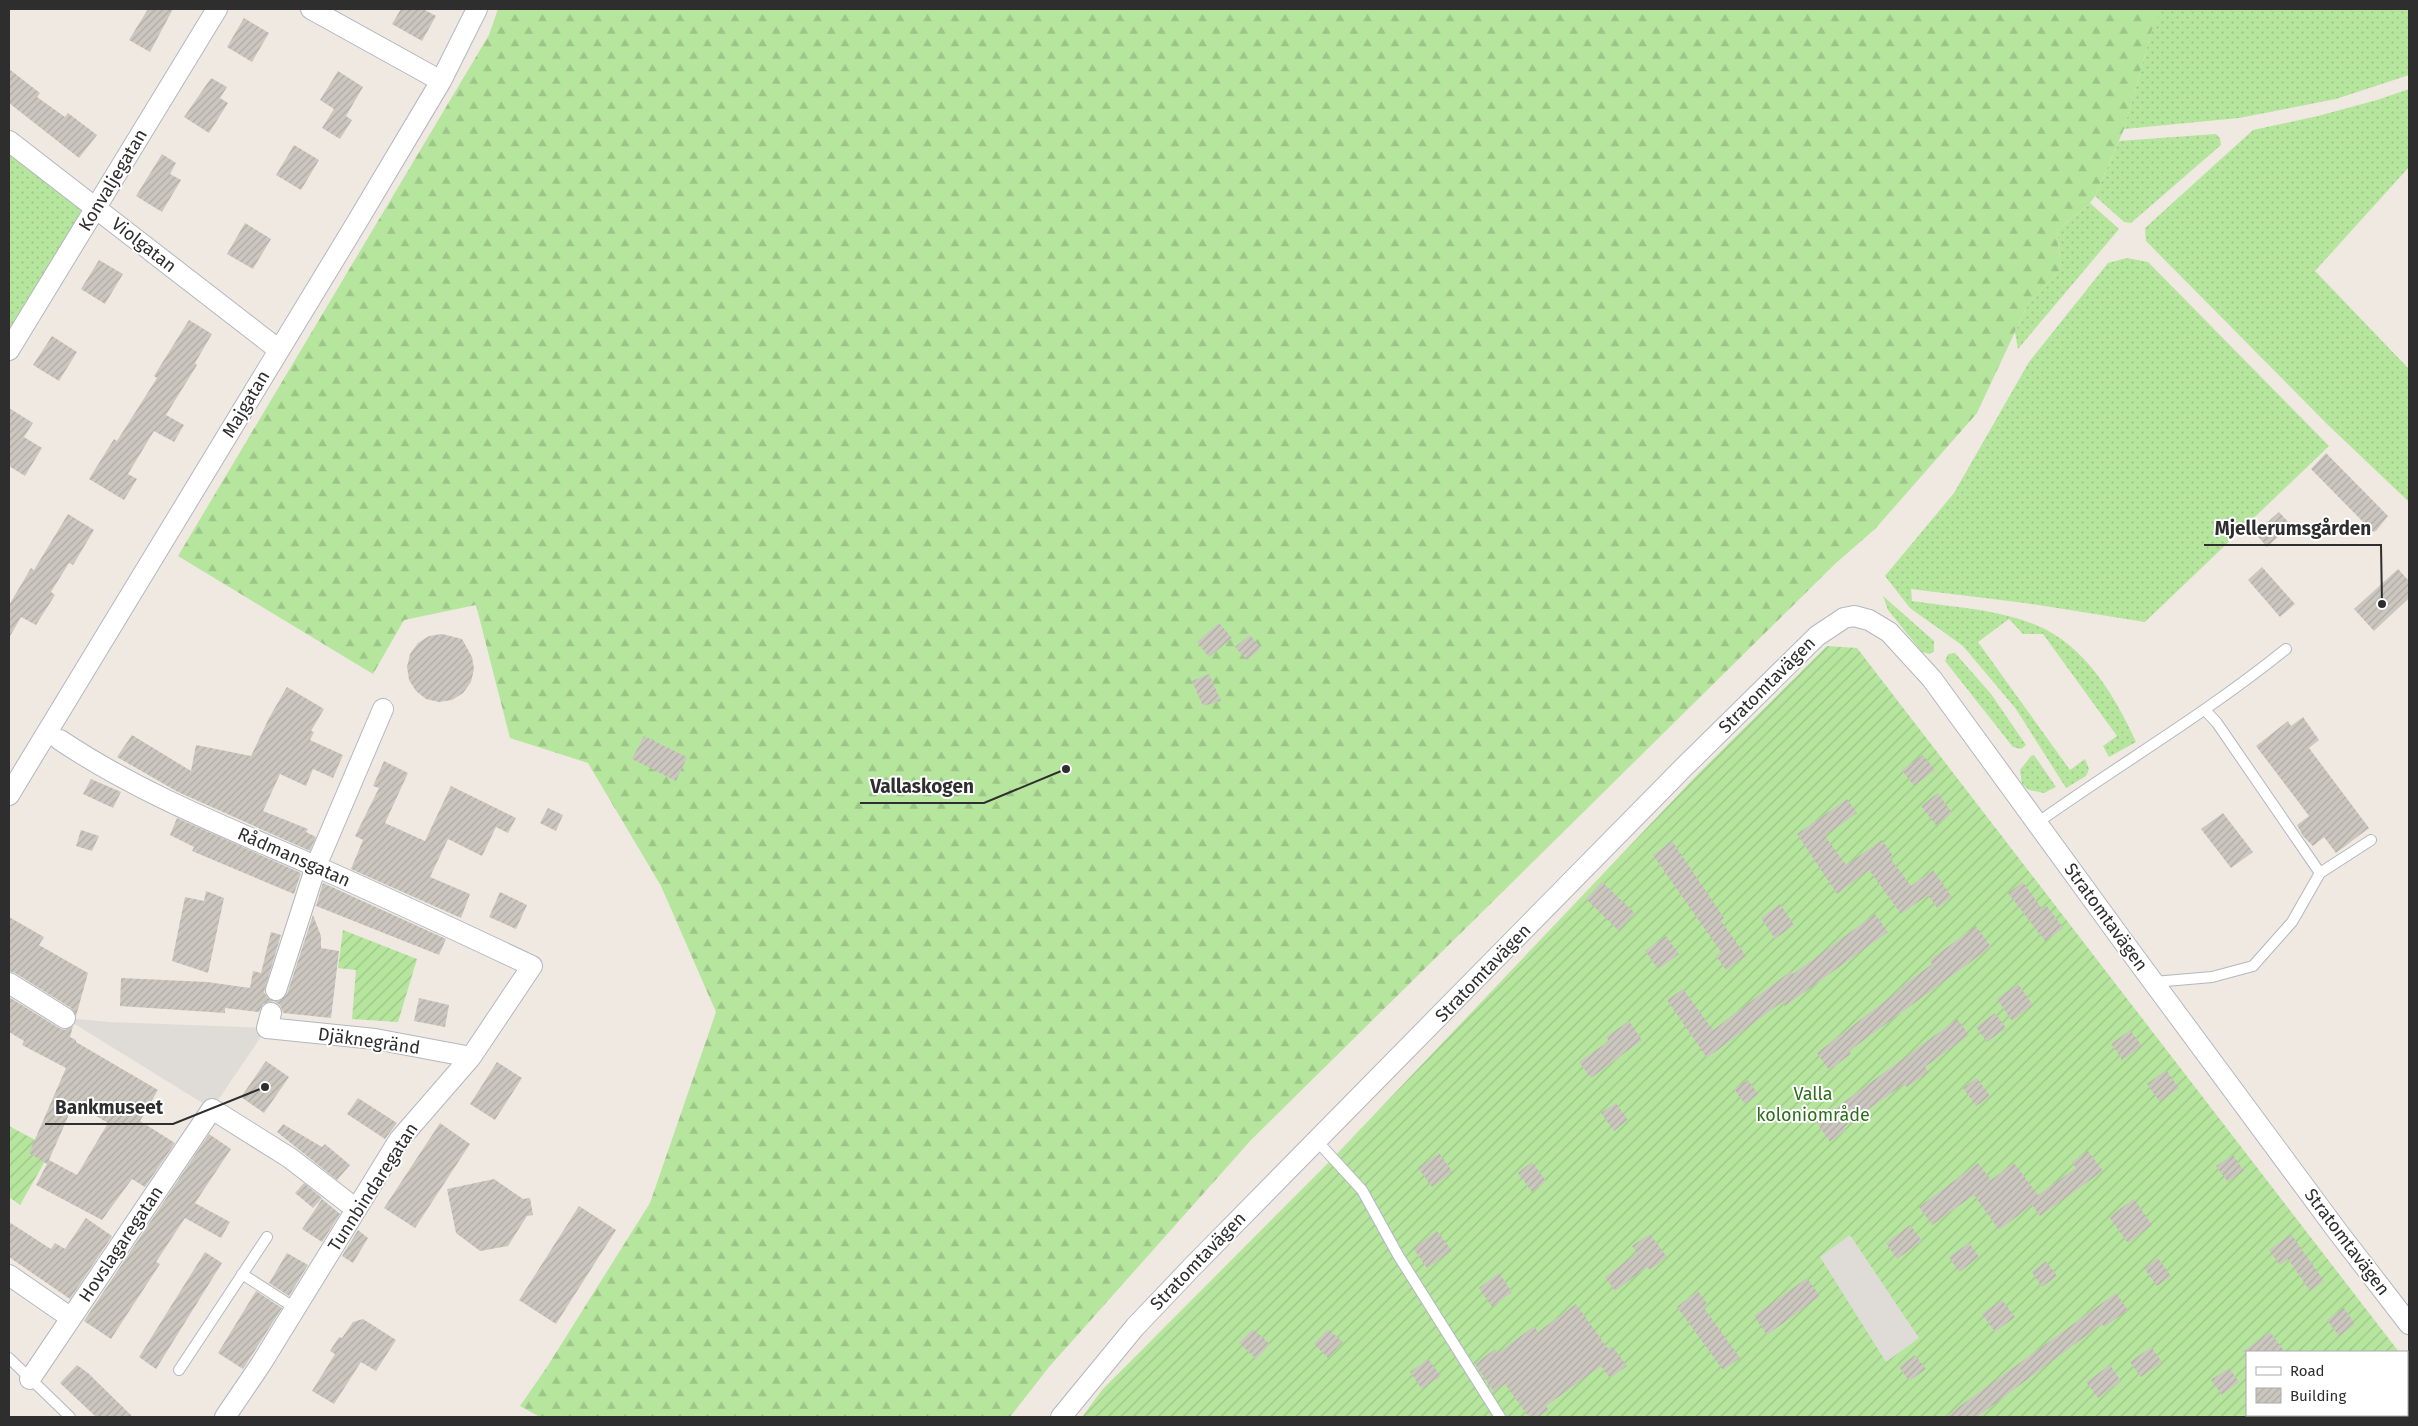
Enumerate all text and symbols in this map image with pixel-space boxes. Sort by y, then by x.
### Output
street label: Konvaljegatan [74,125,152,235]
street label: Violgatan [107,213,181,277]
street label: Majgatan [217,367,275,441]
callout: Mjellerumsgården [2204,511,2381,545]
text: Mjellerumsgården [2215,517,2371,540]
street label: Stratomtavägen [1714,632,1820,738]
callout: Vallaskogen [860,769,984,803]
text: Vallaskogen [869,775,974,798]
street label: Rådmansgatan [234,822,354,892]
street label: Stratomtavägen [2059,859,2153,975]
street label: Stratomtavägen [1431,919,1535,1027]
street label: Djäknegränd [317,1023,421,1059]
park label: Valla koloniområde [1756,1083,1870,1126]
callout: Bankmuseet [45,1090,173,1124]
text: Bankmuseet [55,1096,164,1119]
street label: Tunnbindaregatan [323,1119,423,1255]
street label: Hovslagaregatan [74,1182,168,1306]
street label: Stratomtavägen [2300,1184,2394,1300]
street label: Stratomtavägen [1146,1207,1250,1315]
legend [2246,1351,2408,1416]
text: Road [2290,1362,2325,1380]
text: Building [2290,1387,2346,1405]

